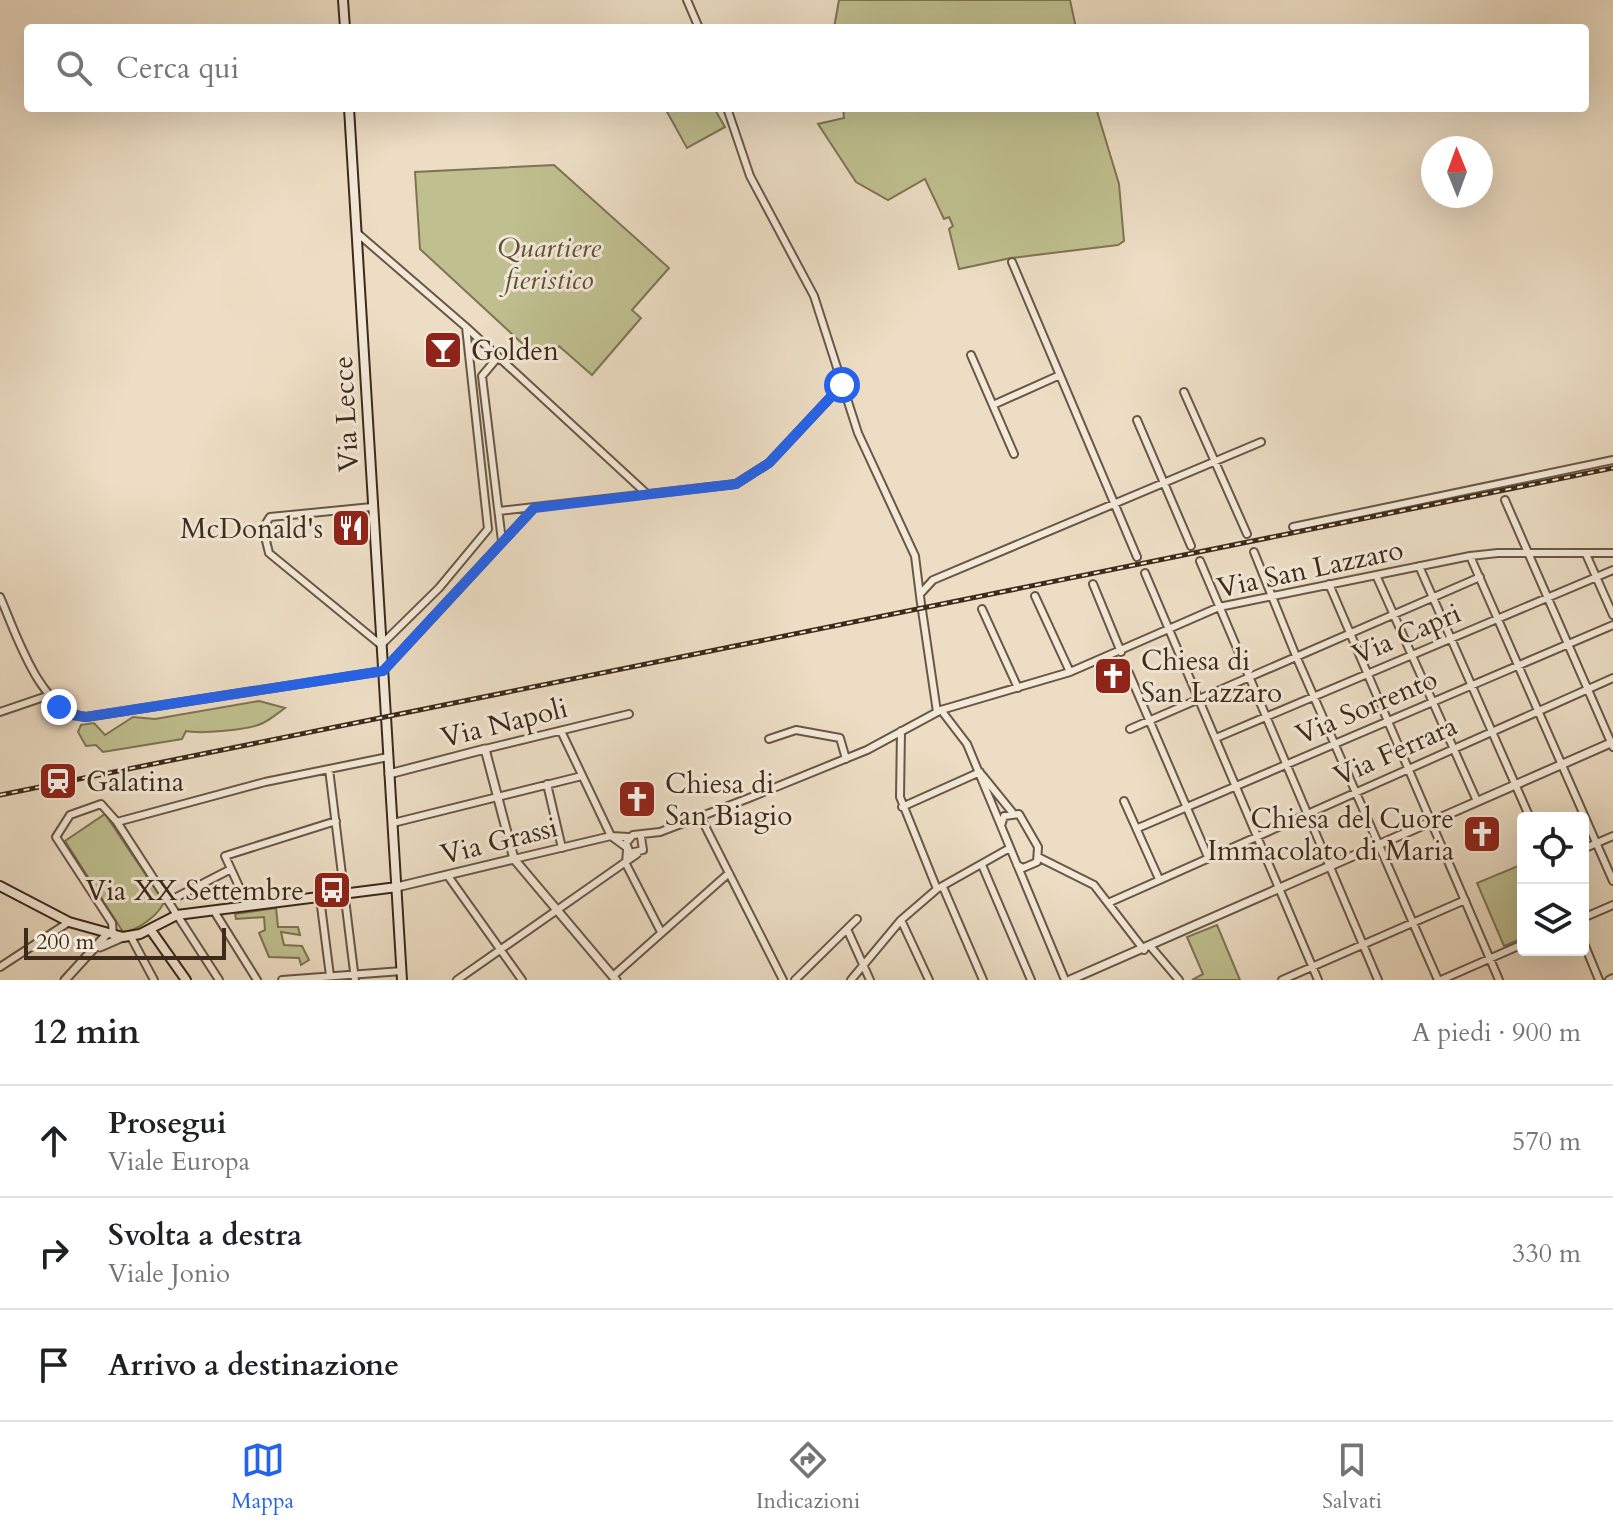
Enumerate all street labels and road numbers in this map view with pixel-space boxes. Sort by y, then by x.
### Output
street label: Via Lecce [324,355,368,473]
street label: Via San Lazzaro [1214,531,1407,607]
street label: Via Capri [1346,594,1467,674]
street label: Via Sorrento [1290,660,1443,754]
street label: Via Napoli [437,689,572,757]
street label: Via Ferrara [1328,707,1463,795]
street label: Via Grassi [437,808,562,874]

